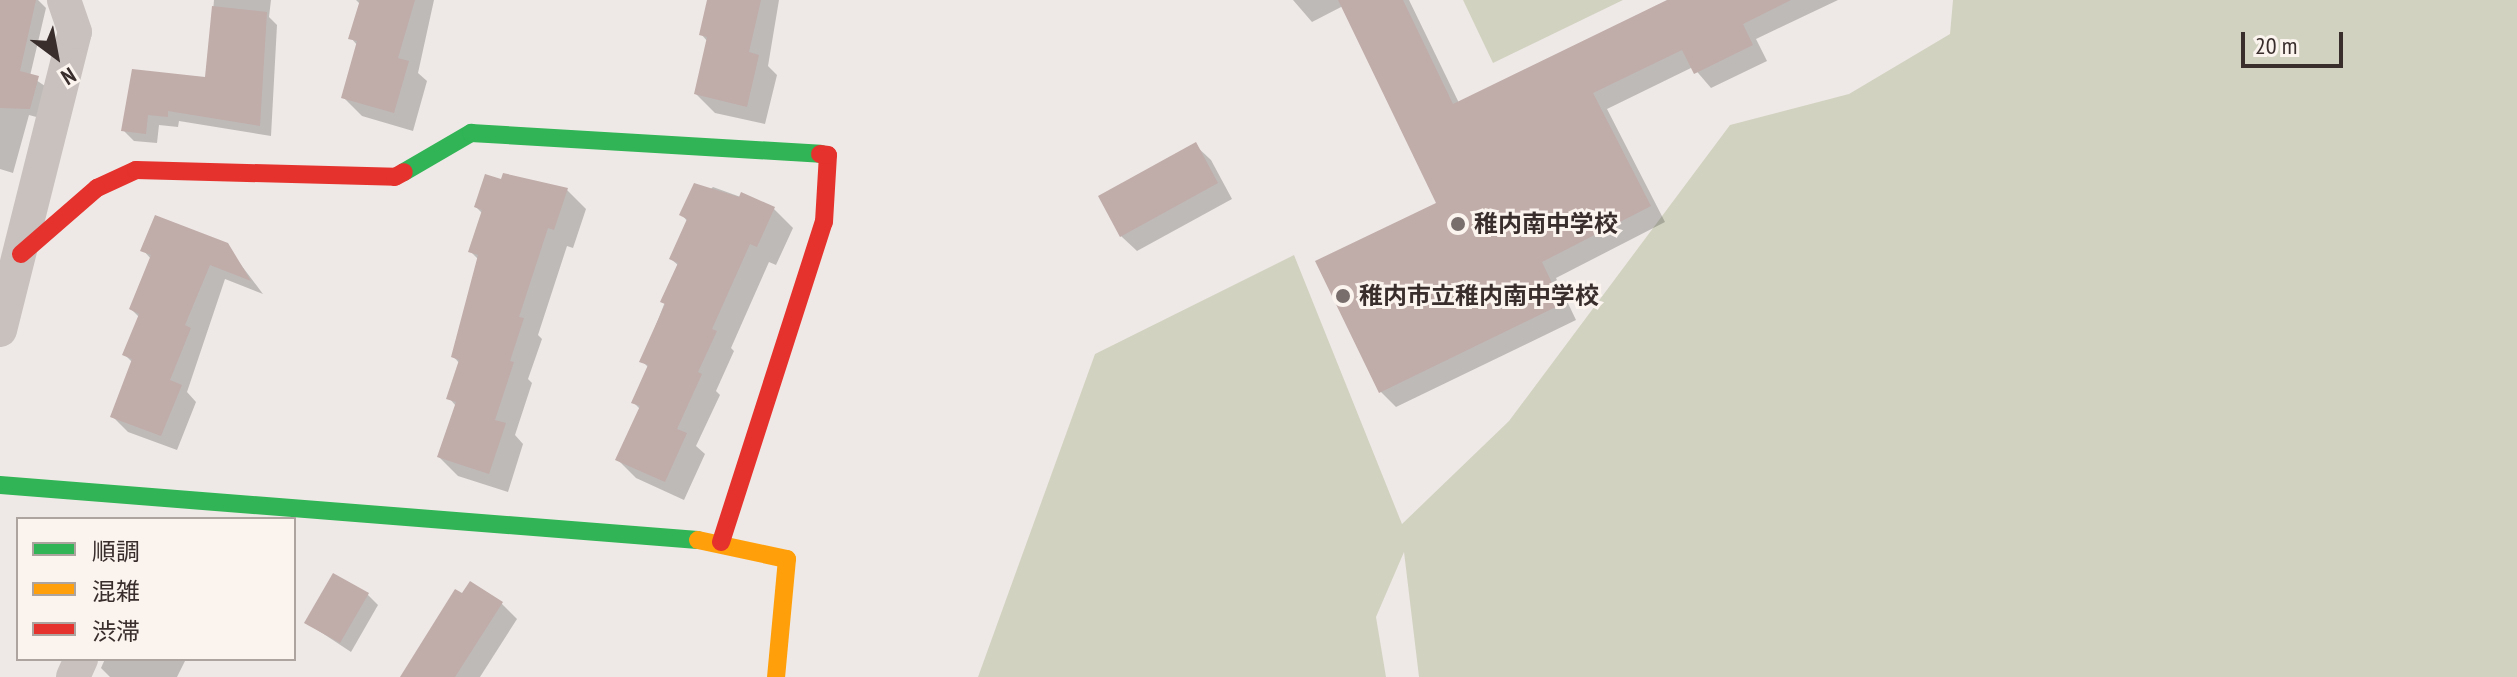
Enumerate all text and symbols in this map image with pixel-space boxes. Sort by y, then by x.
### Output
north arrow [16,16,96,96]
scale bar [2245,16,2347,66]
text: 20 m [2255,30,2297,61]
text: N [56,61,81,91]
place label: 稚内南中学校 [1474,210,1618,238]
marker: 稚内南中学校 [1449,215,1467,233]
place label: 稚内市立稚内南中学校 [1359,282,1599,310]
marker: 稚内市立稚内南中学校 [1334,287,1352,305]
legend [16,517,296,661]
text: 順調 [92,536,140,567]
text: 混雑 [92,576,140,607]
text: 渋滞 [92,616,140,647]

